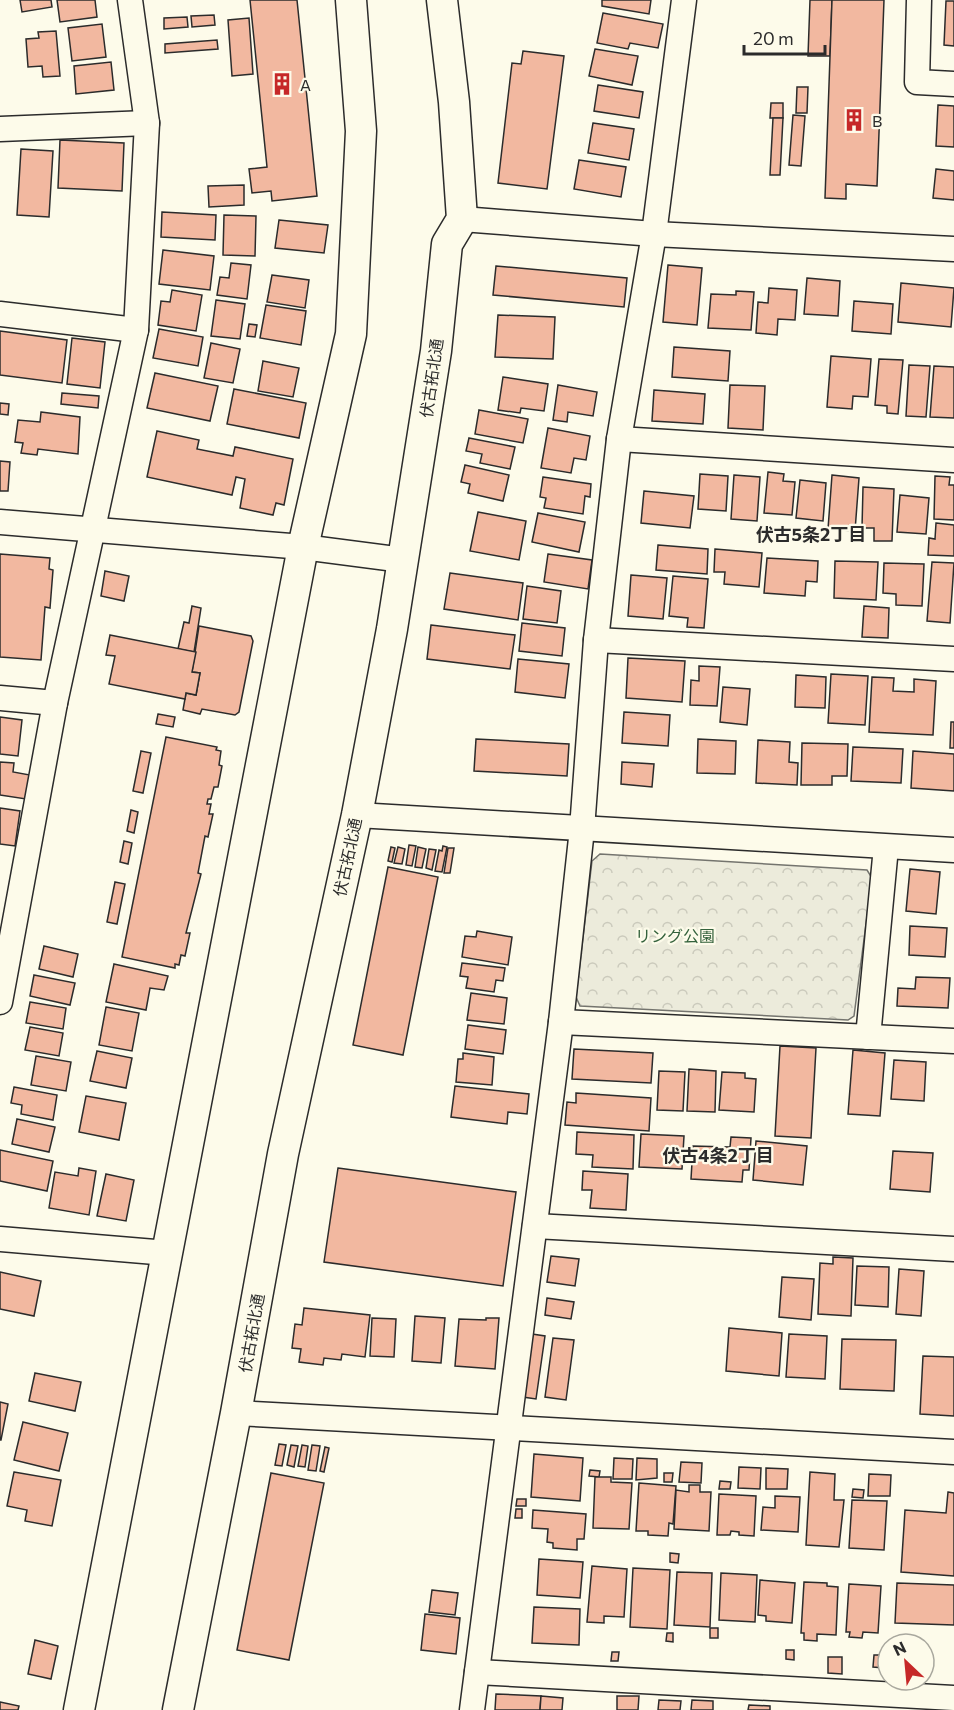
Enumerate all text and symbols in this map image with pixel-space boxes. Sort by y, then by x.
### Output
scale bar [744,18,825,56]
text: 20 m [753,27,794,49]
building icon: A [269,71,295,97]
place label: A [300,75,311,94]
building icon: B [841,107,867,133]
place label: B [872,111,882,130]
street label: 伏古拓北通 [416,337,446,419]
district label: 伏古5条2丁目 [756,523,866,545]
street label: 伏古拓北通 [329,816,365,898]
park label: リング公園 [635,926,715,945]
district label: 伏古4条2丁目 [662,1144,774,1166]
street label: 伏古拓北通 [235,1292,267,1374]
north arrow [876,1632,936,1692]
text: N [890,1637,909,1659]

